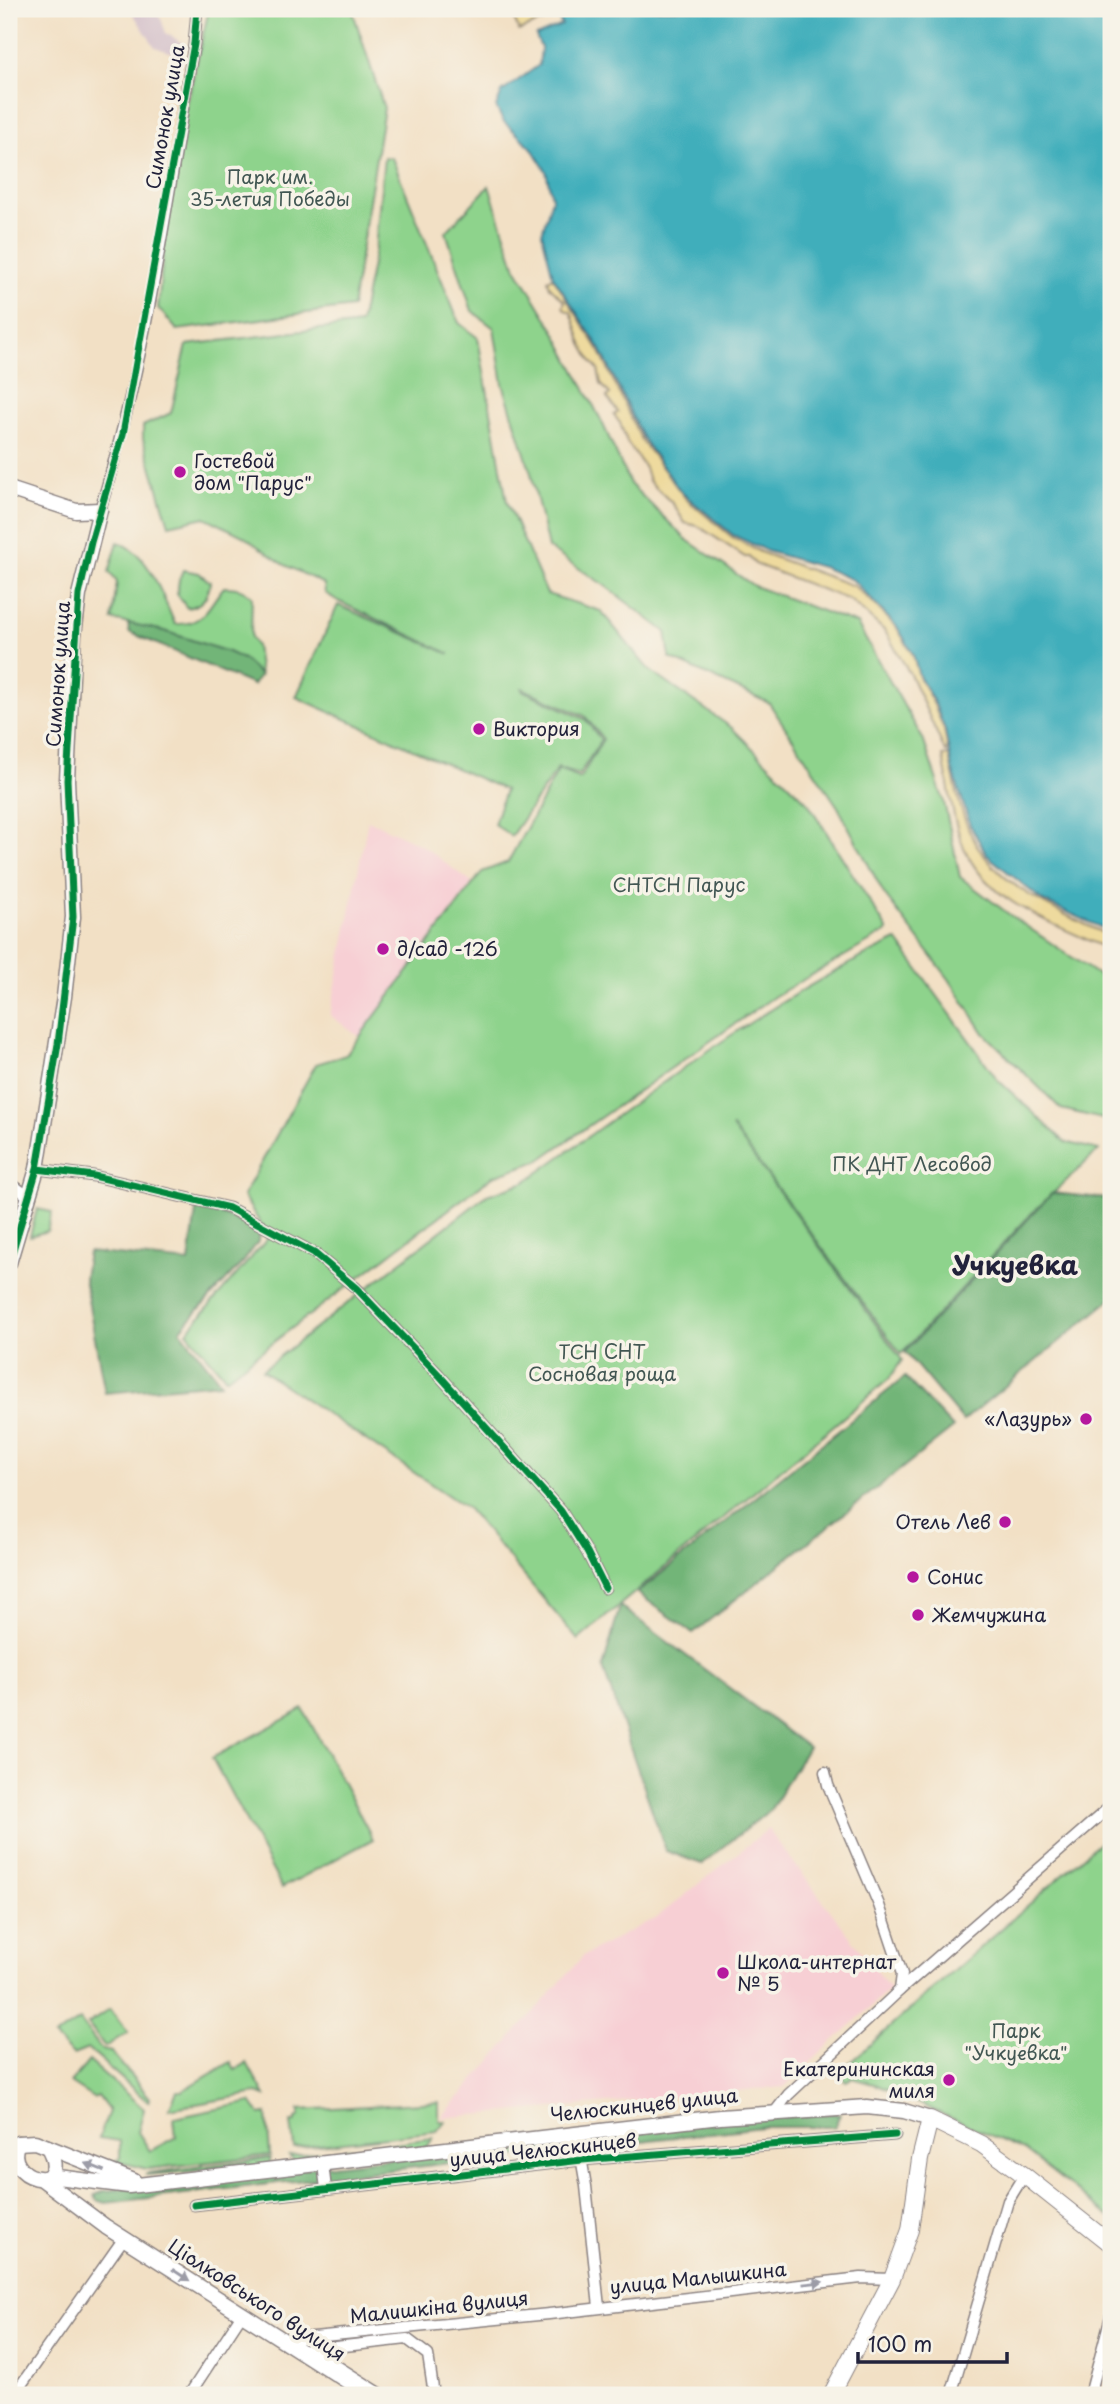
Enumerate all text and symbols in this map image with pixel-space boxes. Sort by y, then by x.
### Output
street label: Симонок улица [138,42,191,191]
park label: Парк им. 35-летия Победы [190,162,350,212]
place label: Гостевой дом "Парус" [194,446,312,496]
marker: Гостевой дом "Парус" [172,464,188,480]
street label: Симонок улица [38,600,76,748]
place label: Виктория [493,714,580,742]
marker: Виктория [471,721,487,737]
park label: СНТСН Парус [613,870,745,898]
place label: д/сад -126 [397,934,498,962]
marker: д/сад -126 [375,941,391,957]
park label: ПК ДНТ Лесовод [832,1149,992,1177]
district label: Учкуевка [952,1245,1079,1284]
park label: ТСН СНТ Сосновая роща [528,1337,676,1387]
place label: «Лазурь» [984,1404,1072,1432]
marker: «Лазурь» [1078,1411,1094,1427]
place label: Отель Лев [895,1507,991,1535]
marker: Отель Лев [997,1514,1013,1530]
place label: Сонис [927,1562,983,1590]
marker: Сонис [905,1569,921,1585]
place label: Жемчужина [932,1600,1046,1628]
marker: Жемчужина [910,1607,926,1623]
place label: Школа-интернат № 5 [737,1947,897,1997]
marker: Школа-интернат № 5 [715,1965,731,1981]
park label: Парк "Учкуевка" [964,2016,1068,2066]
place label: Екатерининская миля [783,2054,935,2104]
marker: Екатерининская миля [941,2072,957,2088]
street label: Челюскинцев улица [549,2080,739,2128]
street label: улица Челюскинцев [448,2125,638,2173]
one-way arrow [85,2161,105,2173]
street label: Ціолковського вулиця [163,2231,352,2367]
street label: улица Малышкина [608,2254,788,2300]
one-way arrow [172,2268,191,2281]
one-way arrow [802,2278,824,2289]
street label: Малишкіна вулиця [348,2283,530,2329]
scale bar [858,2320,1006,2364]
text: 100 m [868,2327,932,2359]

